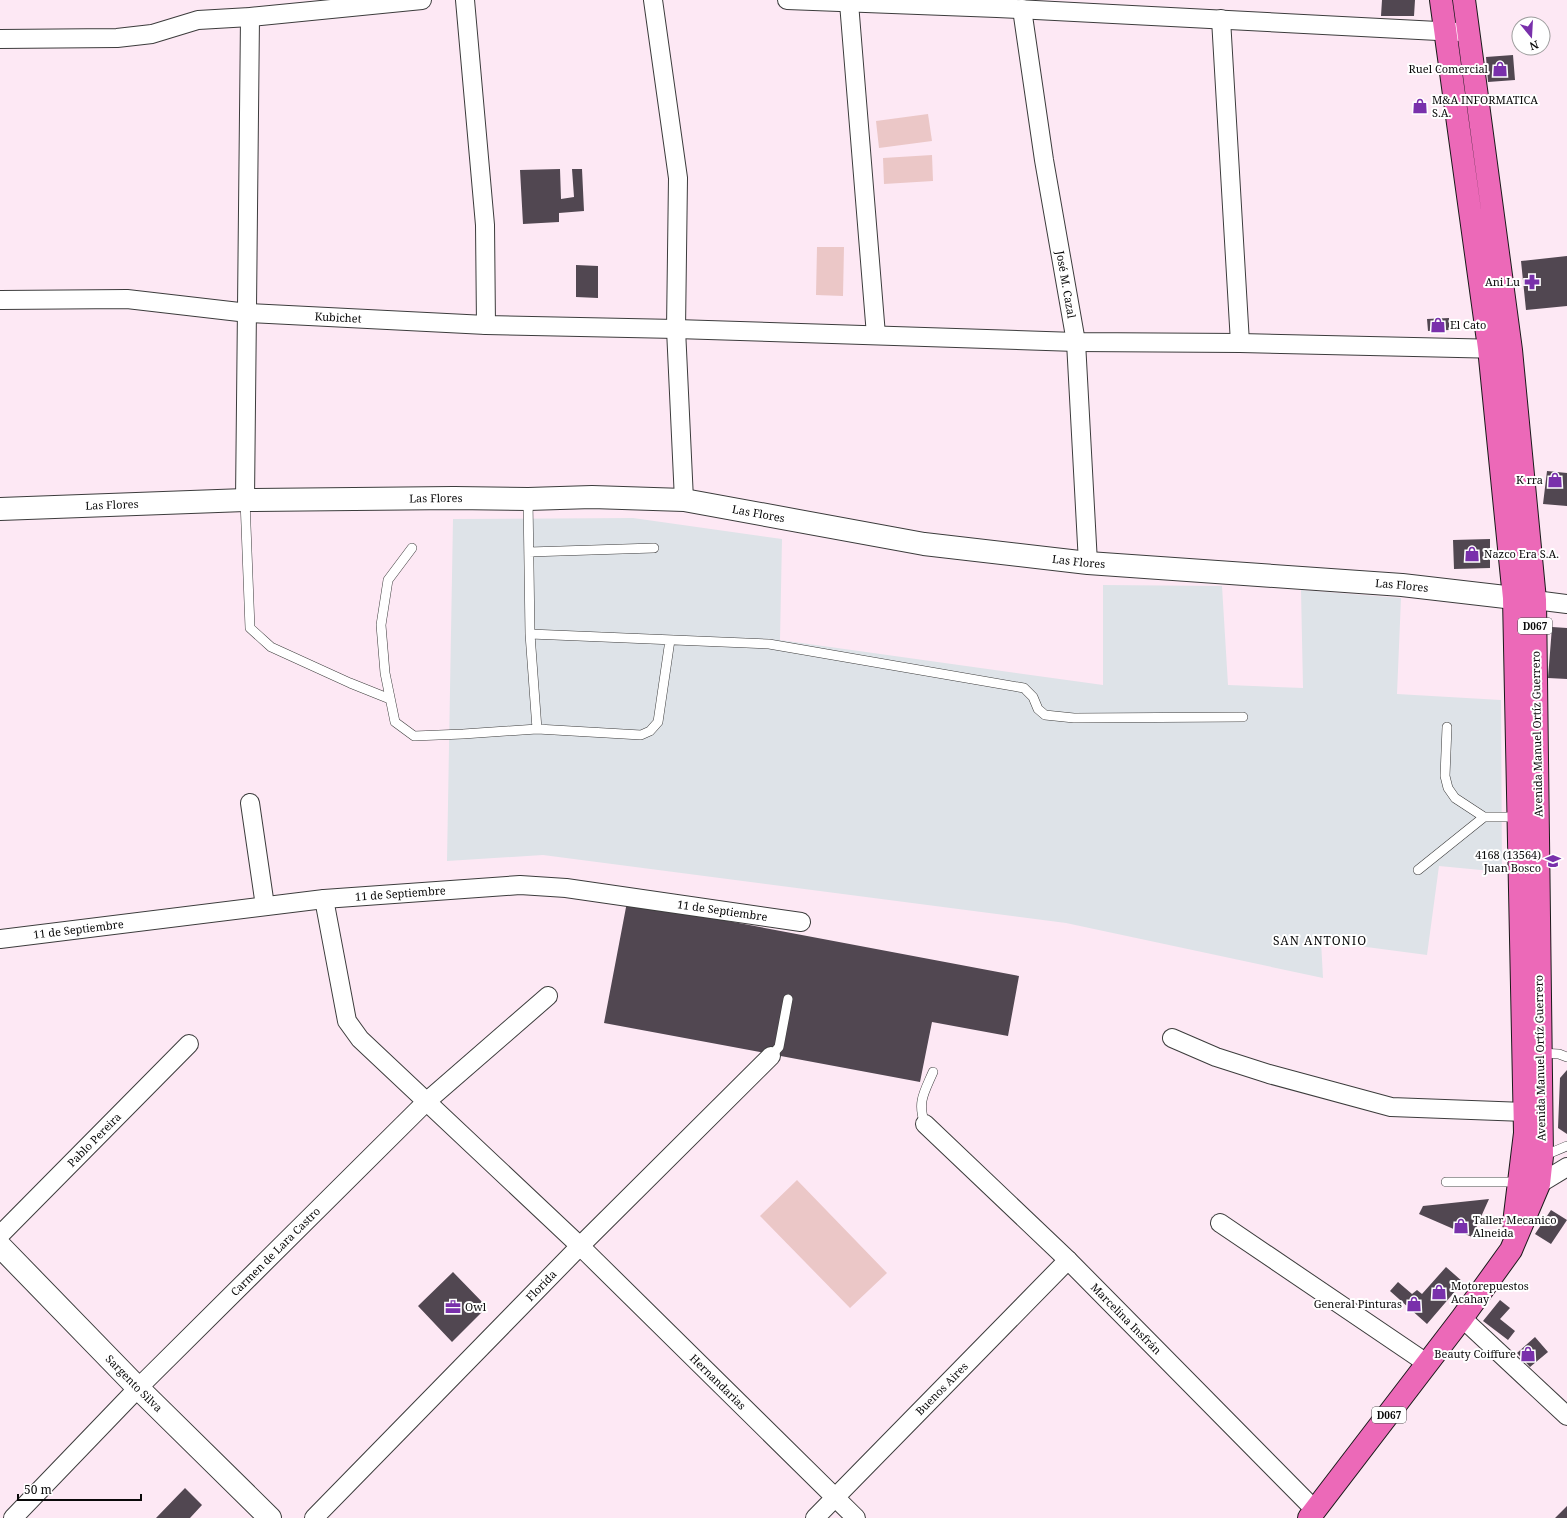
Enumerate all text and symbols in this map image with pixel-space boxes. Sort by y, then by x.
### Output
north arrow [1511,16,1551,56]
text: N [1527,38,1541,55]
shop icon: Ruel Comercial [1491,60,1509,78]
place label: Ruel Comercial [1409,61,1489,76]
place label: M&A INFORMATICA S.A. [1432,92,1538,120]
shop icon: M&A INFORMATICA S.A. [1411,97,1429,115]
street label: José M. Cazal [1053,249,1080,320]
pharmacy icon: Ani Lu [1523,273,1541,291]
place label: Ani Lu [1485,274,1520,289]
street label: Kubichet [314,308,362,326]
shop icon: El Cato [1429,316,1447,334]
place label: El Cato [1450,317,1486,332]
shop icon: K rra [1546,471,1564,489]
place label: K rra [1516,472,1543,487]
street label: Las Flores [409,490,463,505]
street label: Las Flores [85,496,139,513]
street label: Las Flores [731,501,786,525]
shop icon: Nazco Era S.A. [1463,545,1481,563]
place label: Nazco Era S.A. [1484,546,1559,561]
street label: Las Flores [1051,551,1106,571]
street label: Las Flores [1375,575,1429,595]
road number: D067 [1518,618,1552,634]
street label: Avenida Manuel Ortíz Guerrero [1528,651,1545,817]
place label: 4168 (13564) Juan Bosco [1475,847,1541,875]
school or university icon: 4168 (13564) Juan Bosco [1544,852,1562,870]
street label: 11 de Septiembre [354,882,446,904]
street label: 11 de Septiembre [676,896,769,924]
street label: 11 de Septiembre [32,916,124,942]
district label: SAN ANTONIO [1273,932,1367,949]
street label: Avenida Manuel Ortíz Guerrero [1531,975,1548,1141]
street label: Pablo Pereira [64,1109,124,1170]
street label: Carmen de Lara Castro [227,1203,323,1299]
place label: Taller Mecanico Alneida [1473,1212,1557,1240]
shop icon: Taller Mecanico Alneida [1452,1217,1470,1235]
street label: Florida [522,1266,560,1304]
place label: Motorepuestos Acahay [1451,1278,1529,1306]
street label: Marcelina Insfrán [1088,1280,1165,1357]
shop icon: Motorepuestos Acahay [1430,1283,1448,1301]
shop icon: General Pinturas [1405,1295,1423,1313]
place label: General Pinturas [1314,1296,1402,1311]
office icon: Owl [444,1298,462,1316]
place label: Owl [465,1299,487,1314]
shop icon: Beauty Coiffure [1519,1345,1537,1363]
place label: Beauty Coiffure [1434,1346,1516,1361]
street label: Sargento Silva [103,1351,166,1415]
street label: Hernandarias [687,1351,750,1413]
street label: Buenos Aires [912,1359,971,1418]
road number: D067 [1372,1407,1406,1423]
scale bar [18,1476,141,1502]
text: 50 m [24,1481,52,1498]

